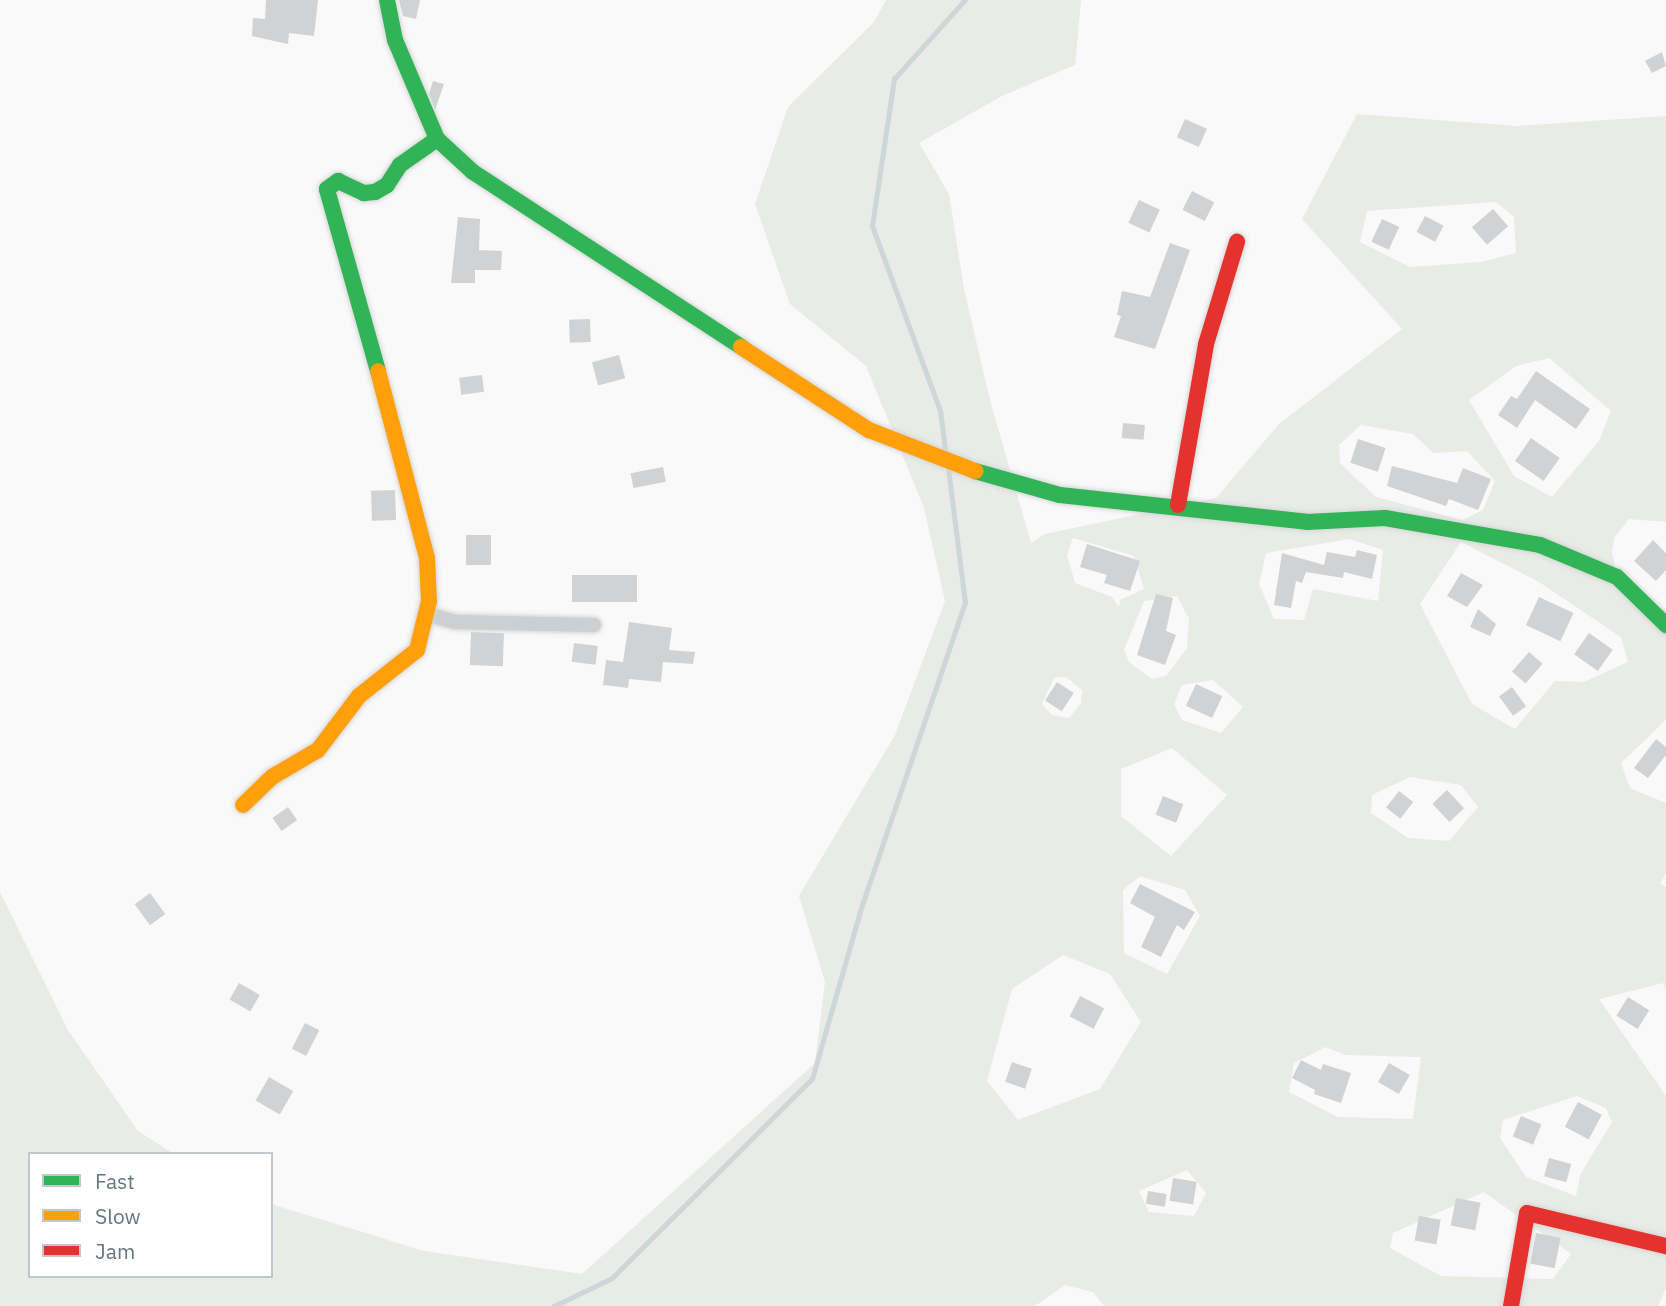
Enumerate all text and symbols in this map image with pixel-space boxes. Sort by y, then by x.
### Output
legend [28,1152,273,1278]
text: Fast [95,1167,135,1195]
text: Slow [95,1202,141,1230]
text: Jam [95,1237,135,1265]

